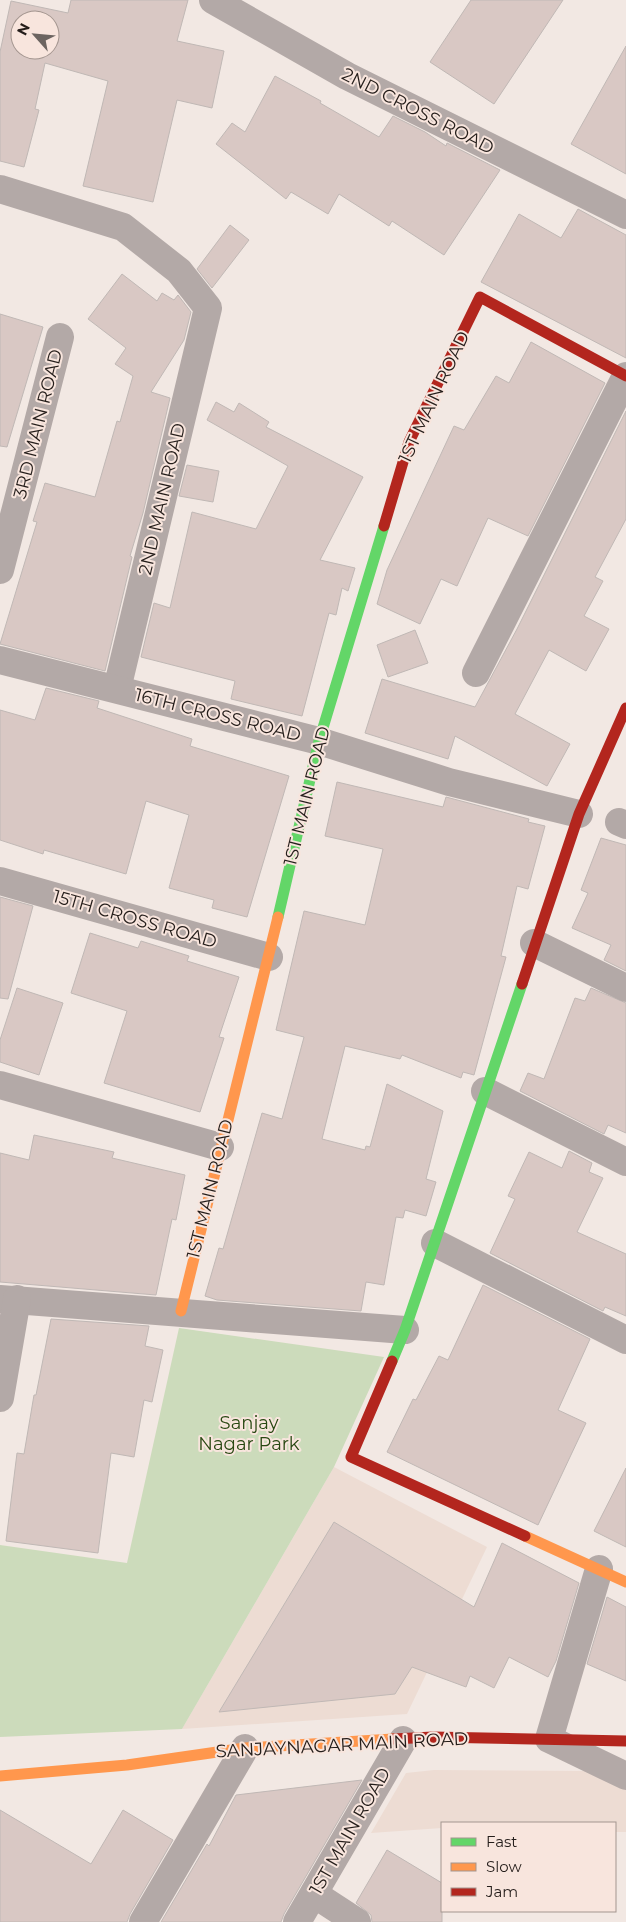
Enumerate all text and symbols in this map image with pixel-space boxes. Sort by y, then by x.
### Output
north arrow [10,10,60,60]
text: N [13,20,34,38]
street label: 2ND CROSS ROAD [338,63,498,159]
street label: 1ST MAIN ROAD [394,328,474,466]
street label: 3RD MAIN ROAD [9,347,67,501]
street label: 2ND MAIN ROAD [134,421,190,577]
street label: 16TH CROSS ROAD [133,684,303,746]
street label: 1ST MAIN ROAD [279,724,335,868]
street label: 15TH CROSS ROAD [50,885,220,953]
street label: 1ST MAIN ROAD [182,1117,238,1261]
park label: Sanjay Nagar Park [198,1412,300,1455]
street label: SANJAYNAGAR MAIN ROAD [215,1727,469,1763]
street label: 1ST MAIN ROAD [305,1764,395,1898]
legend [441,1822,616,1912]
text: Fast [486,1832,517,1851]
text: Slow [486,1857,522,1876]
text: Jam [485,1882,518,1901]

